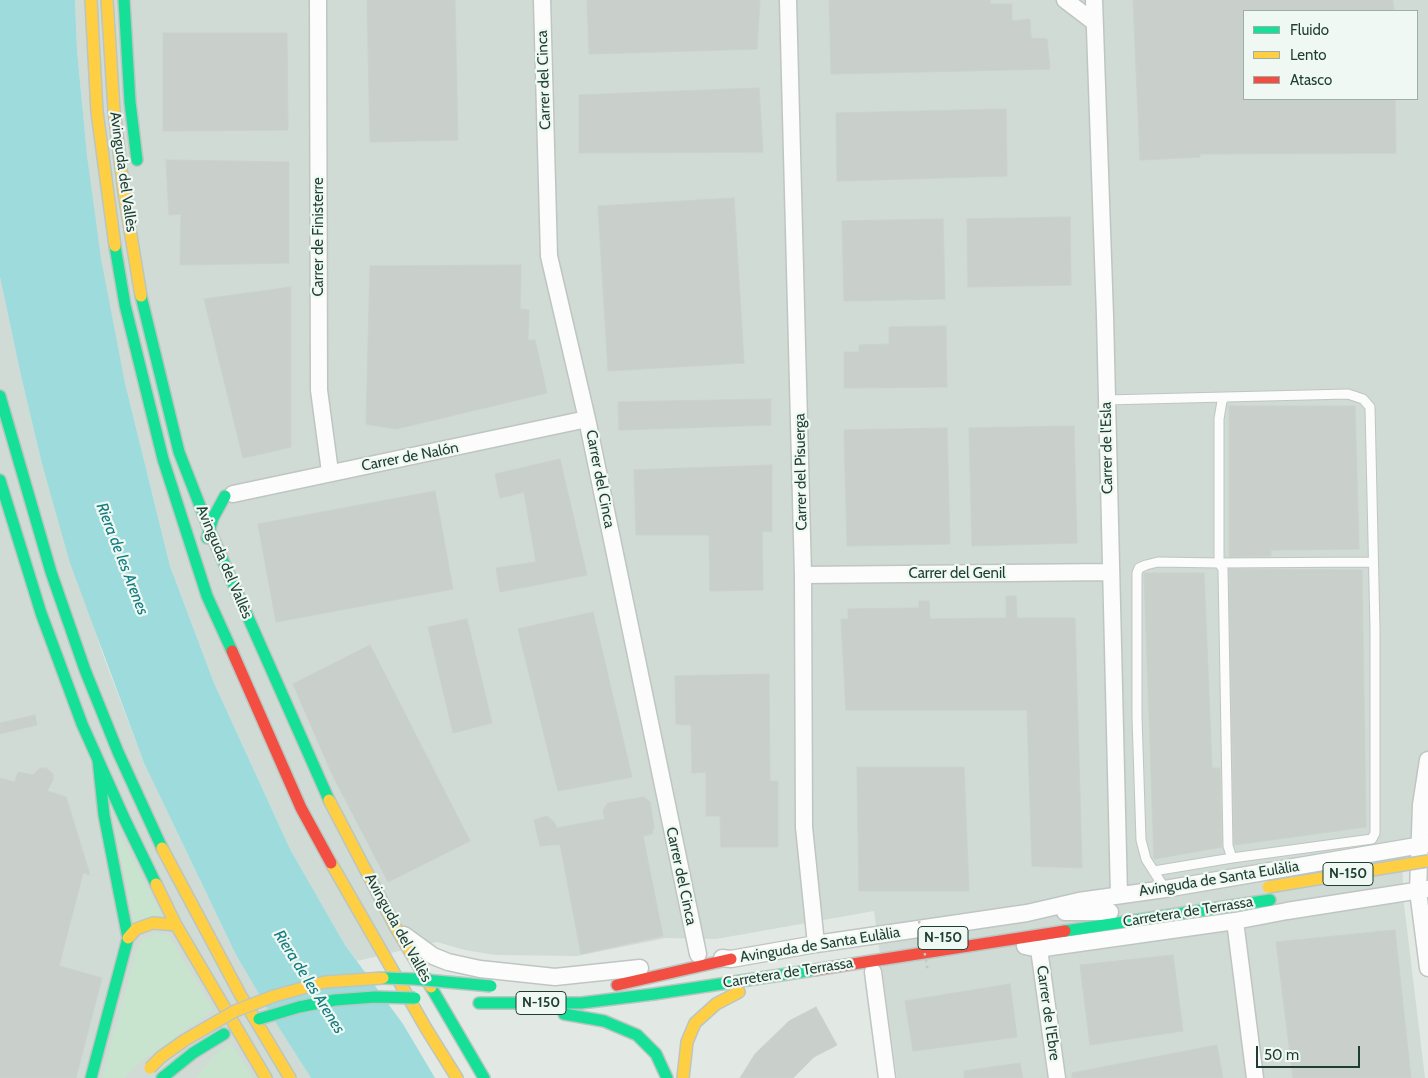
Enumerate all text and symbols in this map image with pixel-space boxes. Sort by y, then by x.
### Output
legend [1243,10,1418,100]
text: Fluido [1290,21,1329,39]
street label: Carrer del Cinca [533,30,555,130]
text: Lento [1290,46,1327,64]
text: Atasco [1290,71,1332,89]
street label: Avinguda del Vallès [106,111,140,233]
street label: Carrer de Finisterre [310,177,328,297]
street label: Carrer de l'Esla [1097,402,1117,494]
street label: Carrer del Pisuerga [791,413,811,531]
street label: Carrer del Cinca [582,428,618,530]
street label: Carrer de Nalón [360,439,460,475]
water label: Riera de les Arenes [92,500,152,618]
street label: Avinguda del Vallès [192,503,256,621]
street label: Carrer del Genil [908,565,1006,583]
street label: Carrer del Cinca [662,825,700,927]
street label: Avinguda de Santa Eulàlia [1138,857,1300,901]
road number: N-150 [1323,862,1373,886]
street label: Avinguda del Vallès [361,871,435,985]
street label: Carretera de Terrassa [1122,893,1254,931]
street label: Avinguda de Santa Eulàlia [739,923,901,967]
road number: N-150 [918,926,968,950]
water label: Riera de les Arenes [269,927,349,1037]
street label: Carretera de Terrassa [722,954,854,992]
street label: Carrer de l'Ebre [1032,964,1064,1062]
road number: N-150 [516,991,566,1014]
scale bar [1258,1036,1362,1068]
text: 50 m [1264,1046,1299,1064]

